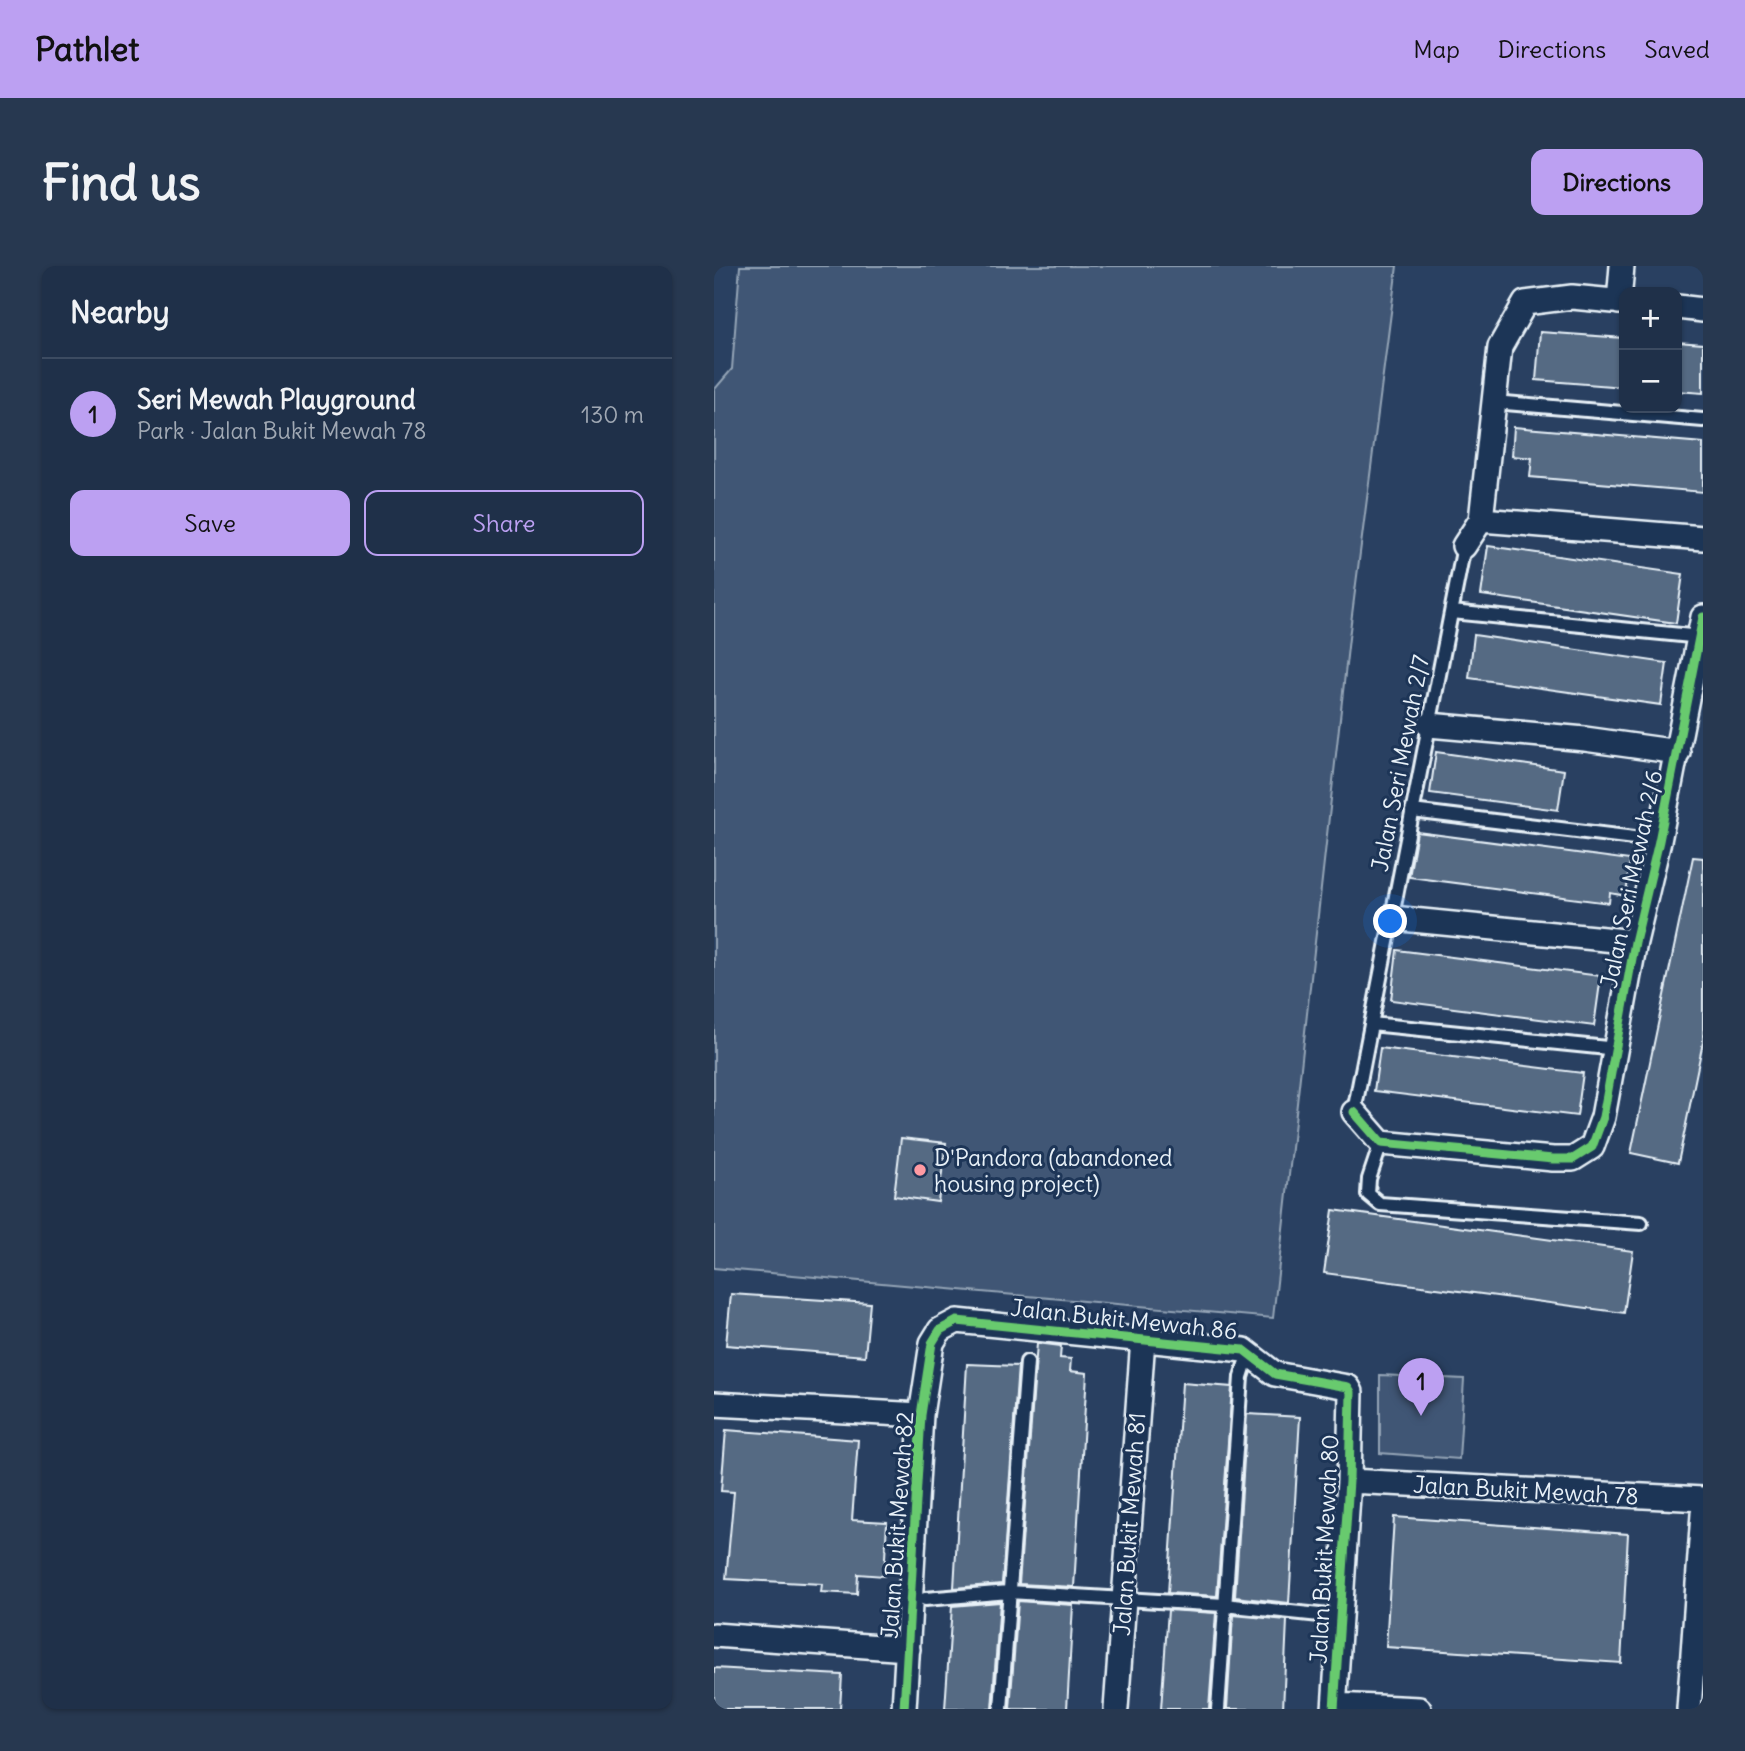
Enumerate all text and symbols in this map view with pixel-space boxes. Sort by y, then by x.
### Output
text: Pathlet [35,28,139,70]
text: Map [1413,34,1460,64]
text: Directions [1498,34,1606,64]
text: Saved [1644,34,1710,64]
button: Directions [1531,149,1703,215]
text: Find us [42,152,200,213]
map controls [1619,287,1682,413]
button: + [1619,287,1682,350]
text: Nearby [70,293,170,331]
button: − [1619,350,1682,413]
text: Seri Mewah Playground [137,383,415,416]
text: 1 [88,400,98,429]
text: 130 m [581,400,644,429]
text: Park · Jalan Bukit Mewah 78 [137,416,426,445]
button: Save [70,490,350,556]
button: Share [364,490,644,556]
street label: Jalan Seri Mewah 2/7 [1365,652,1435,874]
street label: Jalan Seri Mewah 2/6 [1594,767,1668,991]
your location [1373,904,1407,938]
place label: D'Pandora (abandoned housing project) [934,1143,1173,1198]
marker: D'Pandora (abandoned housing project) [912,1162,928,1178]
street label: Jalan Bukit Mewah 86 [1009,1293,1239,1345]
pin: 1 [1398,1358,1444,1416]
street label: Jalan Bukit Mewah 82 [875,1411,919,1639]
street label: Jalan Bukit Mewah 81 [1107,1411,1151,1637]
street label: Jalan Bukit Mewah 80 [1304,1434,1344,1664]
street label: Jalan Bukit Mewah 78 [1412,1470,1640,1510]

